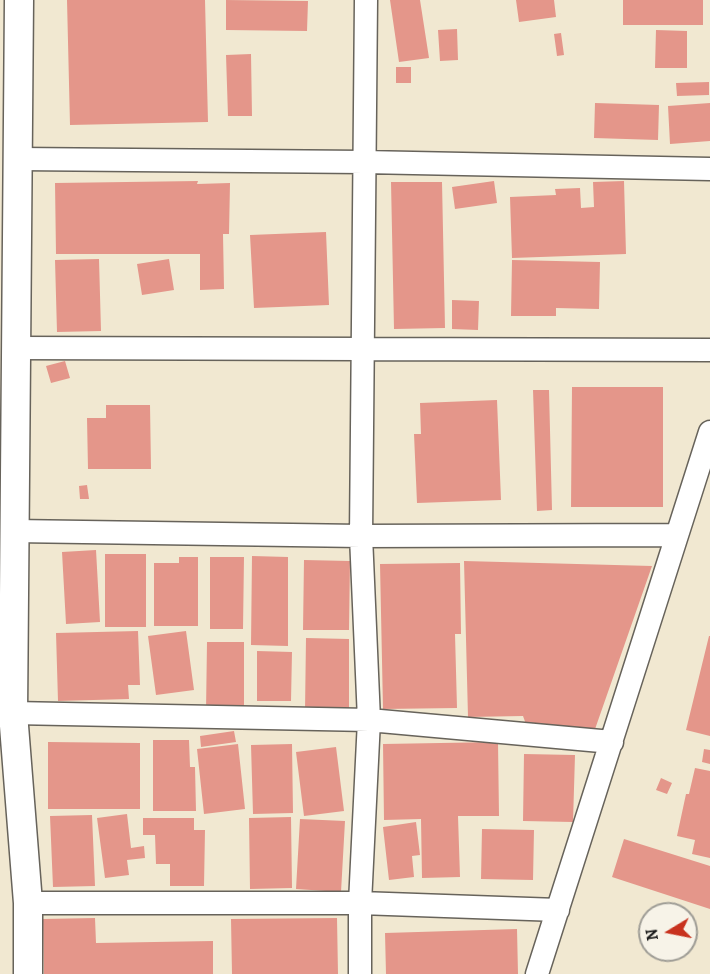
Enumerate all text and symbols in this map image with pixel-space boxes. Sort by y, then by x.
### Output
north arrow [638,902,698,962]
text: N [640,927,664,942]

